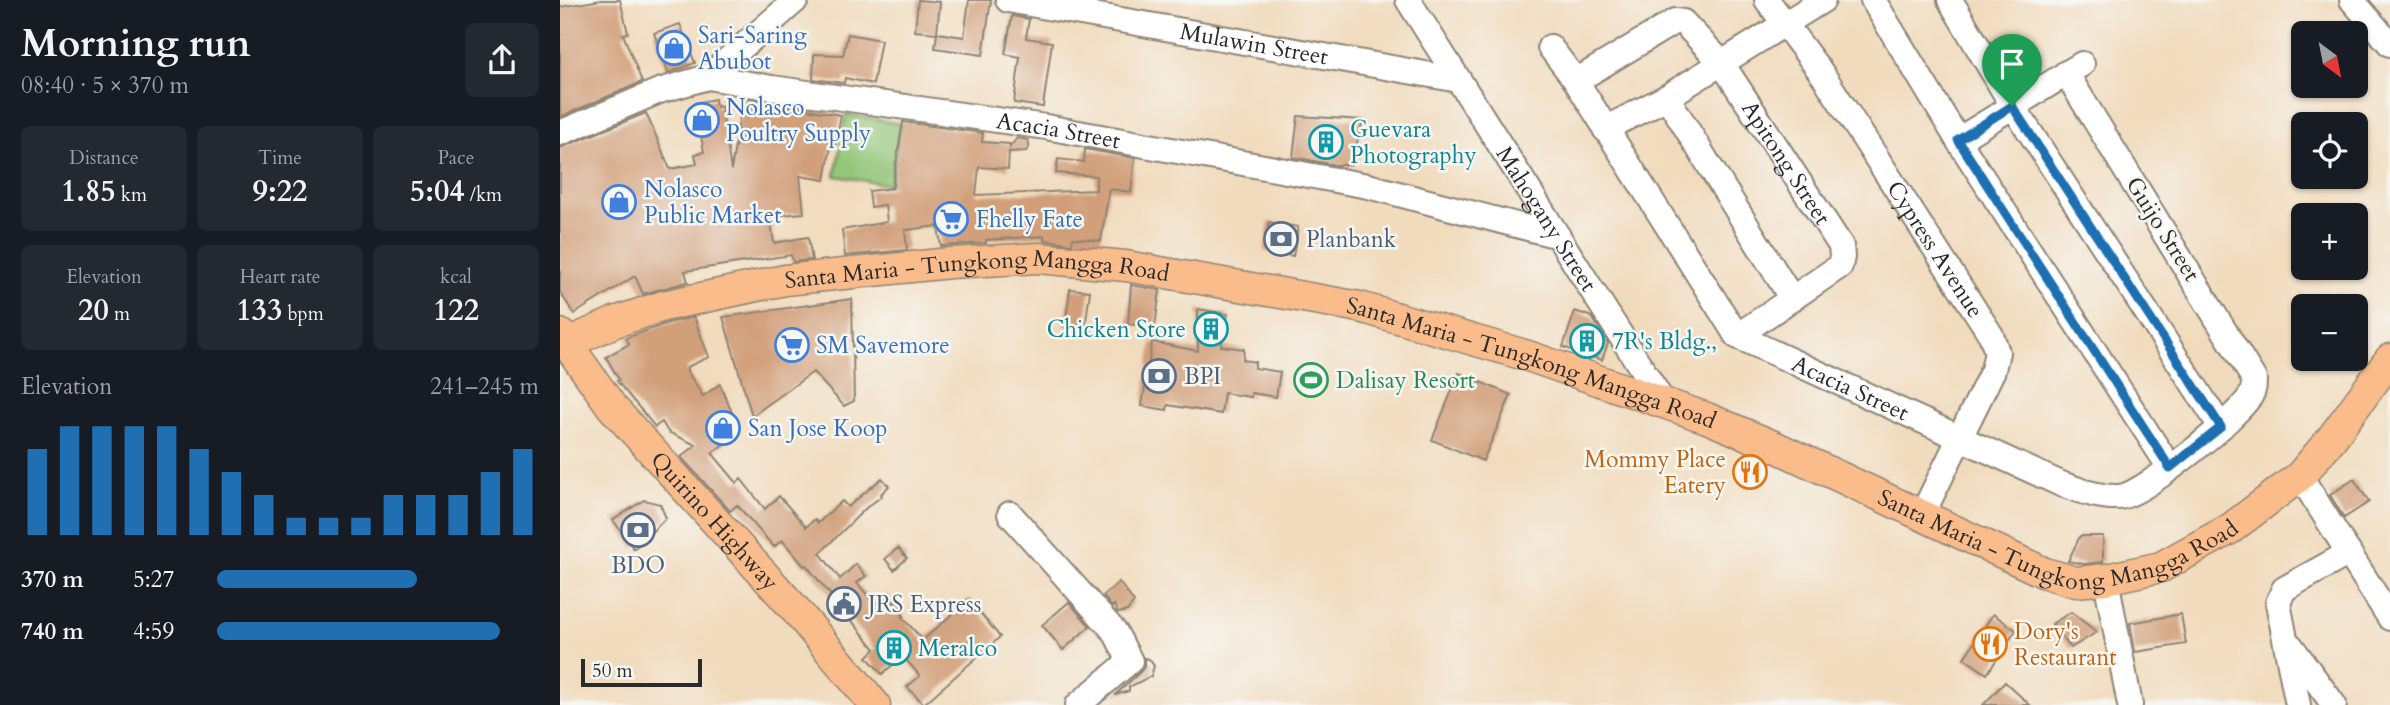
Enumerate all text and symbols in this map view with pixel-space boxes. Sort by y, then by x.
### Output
street label: Mulawin Street [1178,15,1331,72]
text: Morning run [21,18,251,70]
place label: Sari-Saring Abubot [698,20,807,77]
north arrow [2291,21,2368,98]
map controls [2291,21,2368,371]
button: share [465,23,539,97]
shop icon: Sari-Saring Abubot [655,29,693,67]
pin [1982,34,2042,106]
icon: arrive [1993,45,2031,83]
text: 08:40 · 5 × 370 m [21,70,189,101]
place label: Nolasco Poultry Supply [726,92,871,149]
street label: Apitong Street [1735,94,1838,231]
shop icon: Nolasco Poultry Supply [683,101,721,139]
street label: Acacia Street [994,105,1123,156]
button: locate [2291,112,2368,189]
place label: Guevara Photography [1350,114,1477,171]
building icon: Guevara Photography [1307,123,1345,161]
street label: Mahogany Street [1489,140,1604,297]
text: Distance [69,145,139,171]
text: Time [258,145,302,171]
text: Pace [438,145,474,171]
text: 1.85 [61,171,116,212]
text: 9:22 [253,171,307,212]
text: 5:04 [410,171,465,212]
street label: Guijo Street [2119,171,2207,287]
place label: Nolasco Public Market [644,174,782,231]
street label: Cypress Avenue [1880,175,1991,324]
text: km [116,182,147,208]
text: /km [465,182,502,208]
shop icon: Nolasco Public Market [600,183,638,221]
supermarket icon: Fhelly Fate [932,200,970,238]
button: + [2291,203,2368,280]
place label: Fhelly Fate [976,204,1083,235]
bank icon: Planbank [1262,220,1300,258]
place label: Planbank [1306,224,1397,255]
street label: Santa Maria - Tungkong Mangga Road [783,242,1173,295]
text: Elevation [66,264,142,290]
text: Heart rate [240,264,320,290]
text: kcal [440,264,472,290]
street label: Santa Maria - Tungkong Mangga Road [1344,289,1722,436]
text: 20 [78,290,109,331]
text: 133 [236,290,282,331]
text: 122 [433,290,479,331]
button: − [2291,294,2368,371]
text: m [109,301,130,327]
text: bpm [282,301,324,327]
building icon: Chicken Store [1192,310,1230,348]
place label: Chicken Store [1047,314,1186,345]
building icon: 7R's Bldg., [1568,322,1606,360]
supermarket icon: SM Savemore [773,326,811,364]
place label: 7R's Bldg., [1612,326,1717,357]
place label: SM Savemore [816,330,950,361]
street label: Acacia Street [1787,348,1914,428]
bank icon: BPI [1140,357,1178,395]
place label: BPI [1184,361,1221,392]
sports icon: Dalisay Resort [1292,361,1330,399]
place label: Dalisay Resort [1336,365,1475,396]
text: Elevation [21,371,112,402]
text: 241–245 m [430,371,539,402]
shop icon: San Jose Koop [704,409,742,447]
place label: San Jose Koop [748,413,887,444]
place label: Mommy Place Eatery [1584,444,1726,501]
street label: Quirino Highway [644,445,786,597]
restaurant icon: Mommy Place Eatery [1731,453,1769,491]
street label: Santa Maria - Tungkong Mangga Road [1863,477,2251,531]
text: Santa Maria - Tungkong Mangga Road [1873,481,2245,598]
bank icon: BDO [619,511,657,549]
place label: BDO [611,550,665,581]
text: 370 m [21,564,84,595]
text: 5:27 [133,564,174,595]
public building icon: JRS Express [825,585,863,623]
place label: JRS Express [865,589,982,620]
text: 740 m [21,616,84,647]
text: 4:59 [133,616,174,647]
place label: Dory's Restaurant [2014,616,2117,673]
restaurant icon: Dory's Restaurant [1971,625,2009,663]
building icon: Meralco [875,629,913,667]
place label: Meralco [918,633,997,664]
scale bar [581,656,702,688]
text: 50 m [592,658,633,684]

